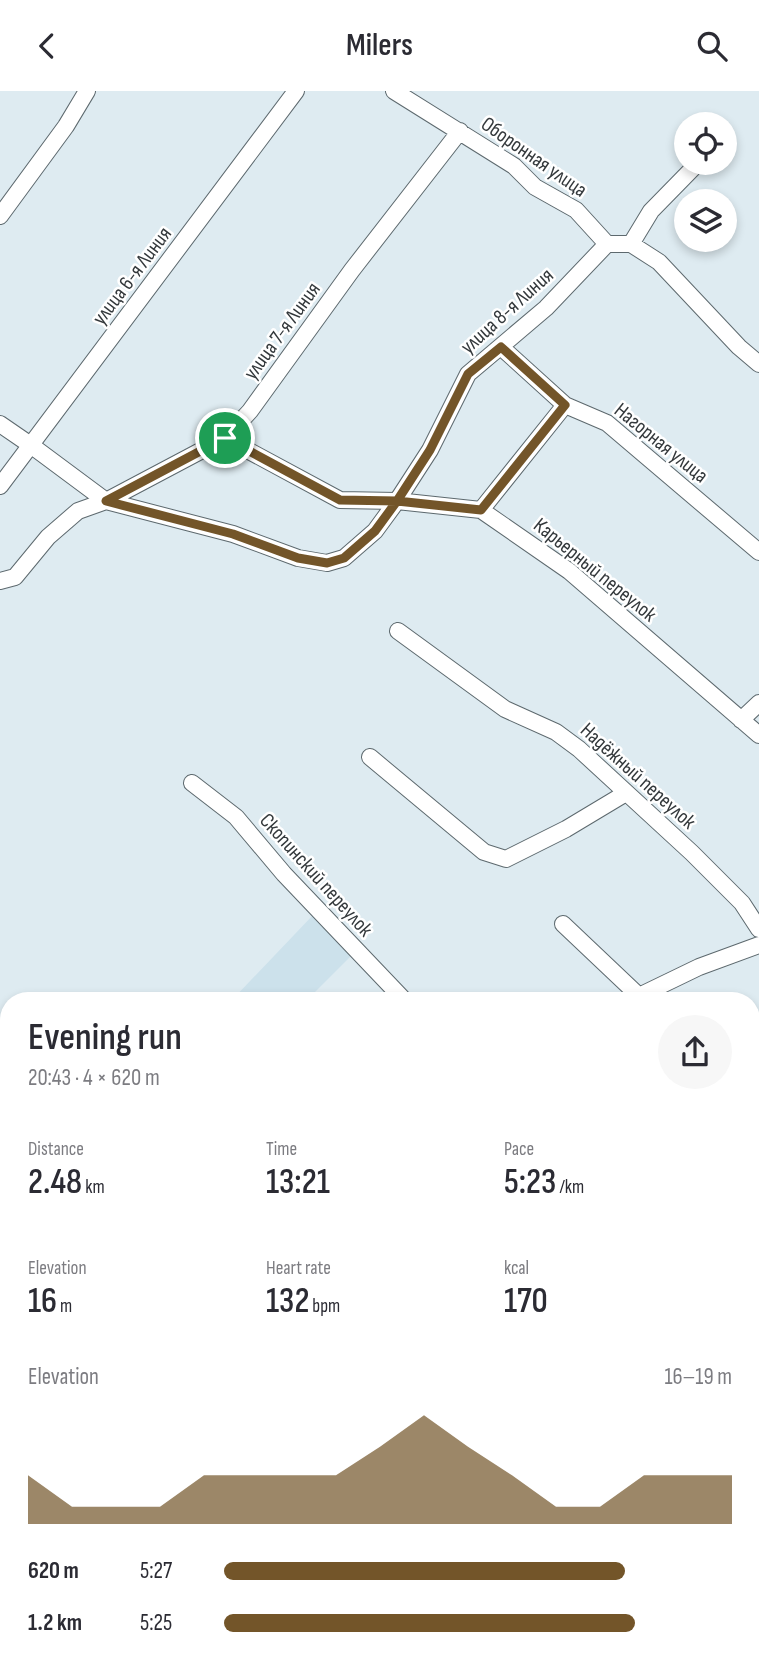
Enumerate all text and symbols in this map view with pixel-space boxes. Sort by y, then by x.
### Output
text: Milers [346,26,413,65]
icon: back [28,27,66,65]
icon: search [693,27,731,65]
street label: Оборонная улица [476,111,592,203]
map controls [674,112,737,252]
button: locate [674,112,737,175]
button: layers [674,189,737,252]
street label: улица 6-я Линия [87,222,177,330]
street label: улица 8-я Линия [455,263,559,359]
street label: улица 7-я Линия [238,277,326,385]
street label: Нагорная улица [609,398,713,488]
pin [195,408,255,468]
icon: arrive [206,419,244,457]
street label: Карьерный переулок [529,513,662,627]
street label: Надёжный переулок [575,718,701,834]
street label: Скопинский переулок [254,808,378,942]
text: Evening run [28,1015,182,1060]
button: share [658,1015,732,1089]
text: 20:43 · 4 × 620 m [28,1064,160,1092]
text: Distance [28,1138,84,1161]
text: Time [266,1138,297,1161]
text: Pace [504,1138,534,1161]
text: 2.48 [28,1161,82,1204]
text: 13:21 [266,1161,330,1204]
text: 5:23 [504,1161,556,1204]
text: km [82,1176,105,1199]
text: /km [556,1176,584,1199]
text: Elevation [28,1257,87,1280]
text: Heart rate [266,1257,331,1280]
text: kcal [504,1257,529,1280]
text: 16 [28,1280,57,1323]
text: 132 [266,1280,309,1323]
text: 170 [504,1280,548,1323]
text: m [57,1295,72,1318]
text: bpm [309,1295,340,1318]
text: Elevation [28,1363,99,1391]
text: 16–19 m [664,1363,732,1391]
text: 620 m [28,1557,79,1585]
text: 5:27 [140,1557,172,1585]
text: 1.2 km [28,1609,82,1637]
text: 5:25 [140,1609,172,1637]

